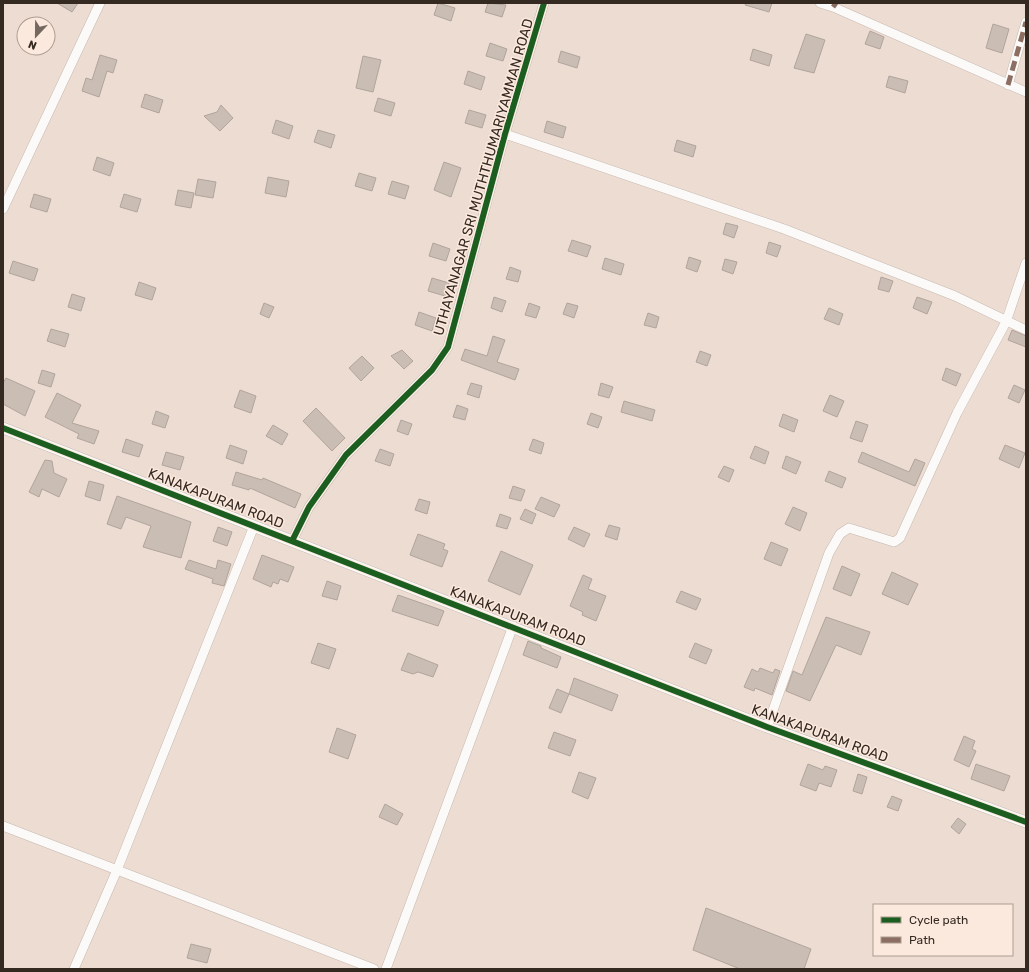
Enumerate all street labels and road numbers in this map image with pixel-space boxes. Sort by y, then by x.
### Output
street label: UTHAYANAGAR SRI MUTHTHUMARIYAMMAN ROAD [430,17,537,338]
street label: KANAKAPURAM ROAD [146,465,286,532]
street label: KANAKAPURAM ROAD [448,583,588,650]
street label: KANAKAPURAM ROAD [749,701,890,766]

